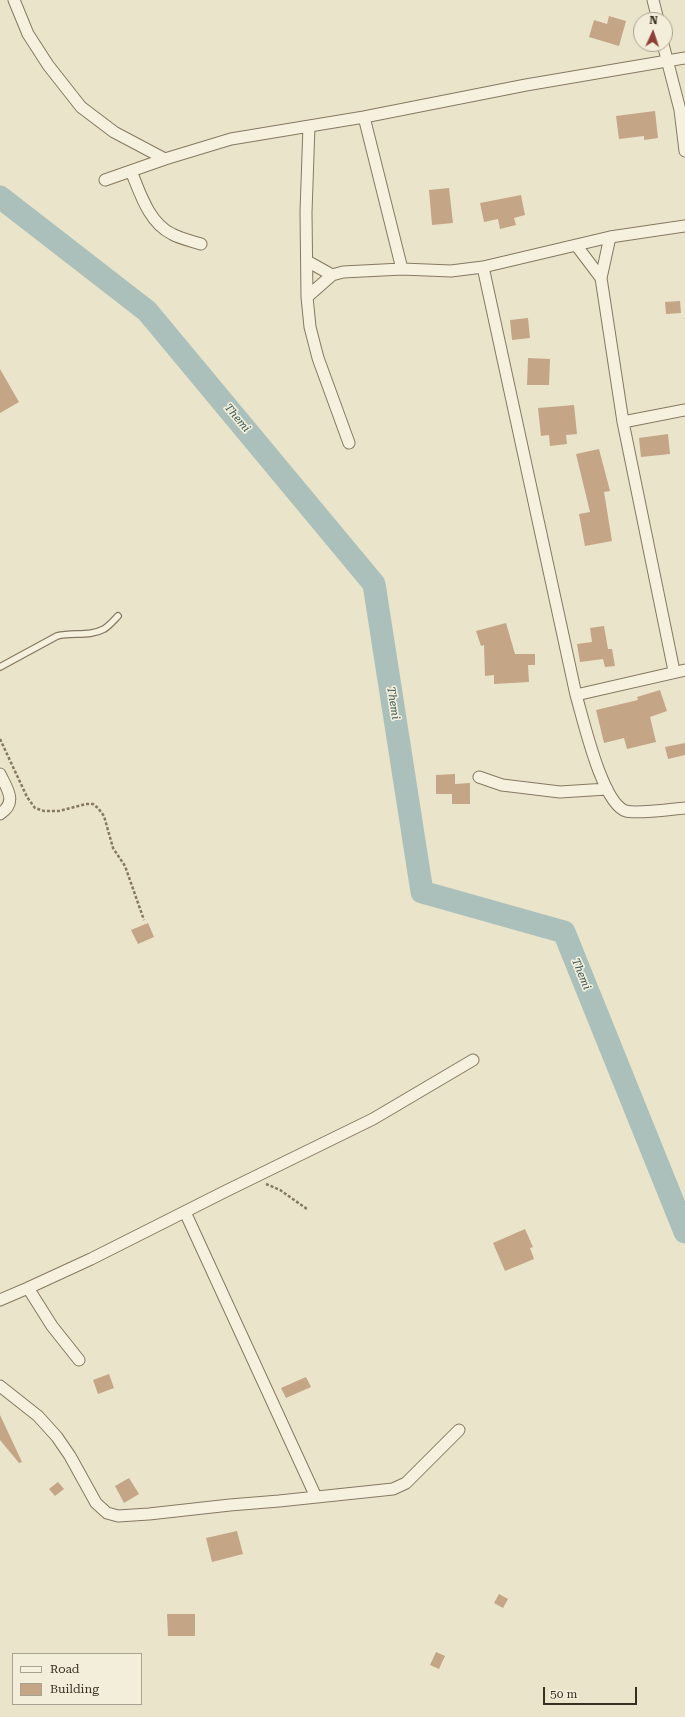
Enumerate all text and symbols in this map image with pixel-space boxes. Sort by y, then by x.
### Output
north arrow [633,12,673,52]
text: N [649,14,658,27]
water label: Themi [221,401,253,435]
water label: Themi [384,686,402,720]
water label: Themi [569,956,593,992]
legend [12,1653,142,1705]
text: Road [50,1662,79,1676]
scale bar [545,1679,639,1705]
text: Building [50,1682,99,1696]
text: 50 m [550,1687,577,1701]

